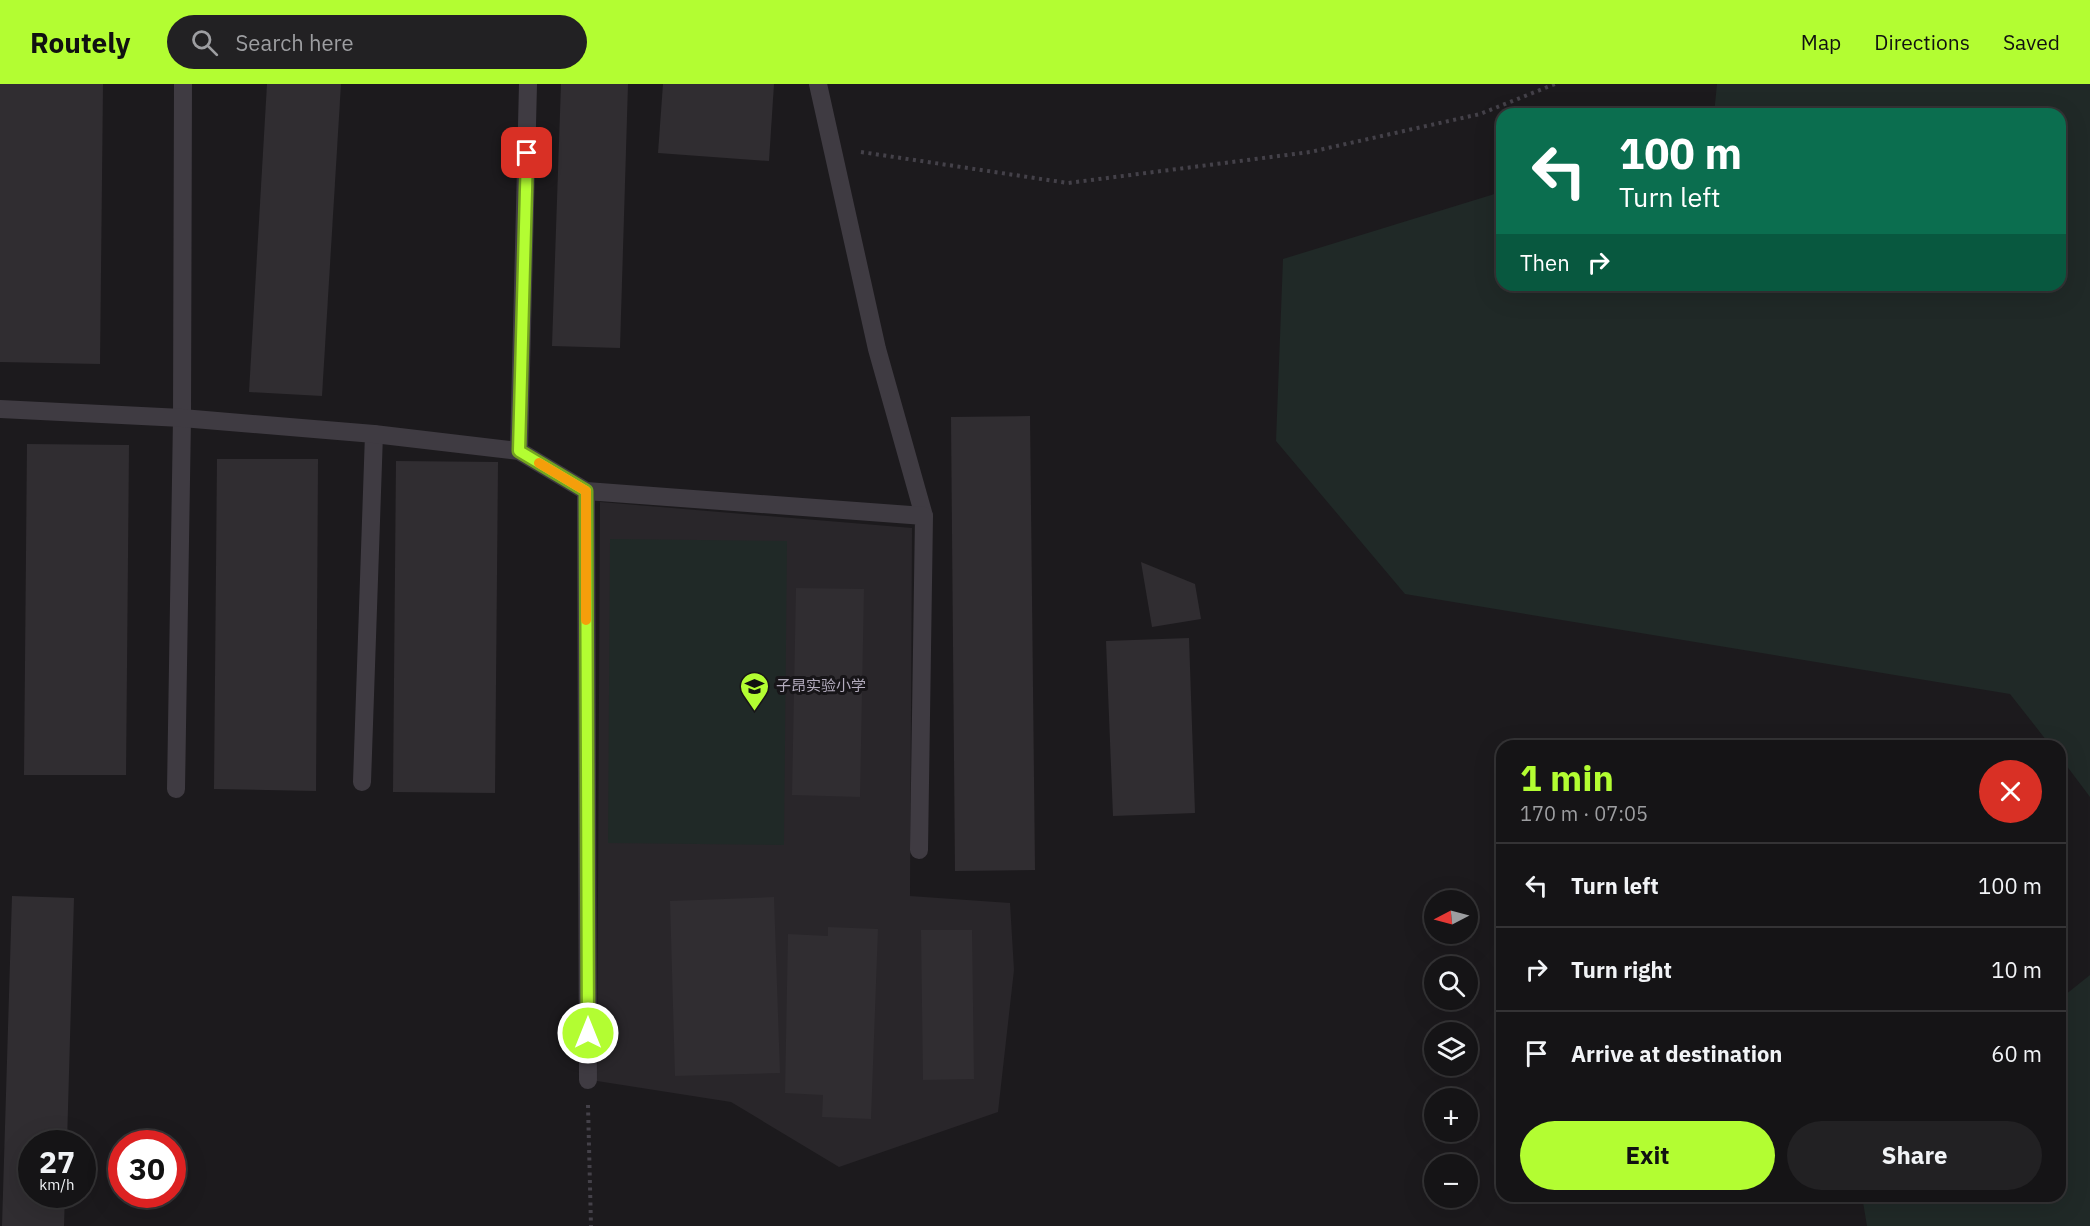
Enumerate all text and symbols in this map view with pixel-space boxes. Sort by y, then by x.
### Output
search box [167,15,587,69]
text: Routely [30,24,131,61]
icon: search [188,26,221,59]
text: Search here [236,28,354,57]
text: Map [1801,28,1841,56]
text: Directions [1874,28,1970,56]
text: Saved [2003,28,2060,56]
text: 100 m [1619,126,1742,181]
pin [501,127,552,178]
icon: left [1520,132,1598,210]
icon: arrive [510,136,543,169]
text: Turn left [1619,179,1720,214]
icon: right [1582,246,1615,279]
text: Then [1520,248,1570,277]
school or university icon: 子昂实验小学 [739,670,771,712]
place label: 子昂实验小学 [776,676,866,695]
text: 1 min [1520,754,1614,801]
button: close [1979,760,2042,823]
text: 170 m · 07:05 [1520,800,1648,827]
icon: left [1520,869,1553,902]
text: Turn left [1571,871,1659,900]
text: 100 m [1978,871,2042,900]
north arrow [1424,890,1478,944]
map controls [1424,890,1478,1208]
icon: right [1520,953,1553,986]
text: Turn right [1571,955,1672,984]
text: 10 m [1991,955,2042,984]
button: search [1424,956,1478,1010]
position arrow [556,1001,620,1065]
button: layers [1424,1022,1478,1076]
icon: arrive [1520,1037,1553,1070]
text: Arrive at destination [1571,1039,1782,1068]
text: 60 m [1991,1039,2042,1068]
button: + [1424,1088,1478,1142]
button: Exit [1520,1121,1775,1190]
button: Share [1787,1121,2042,1190]
speed limit sign: 30 [108,1130,186,1208]
text: 27 [39,1142,75,1181]
button: − [1424,1154,1478,1208]
text: km/h [39,1175,75,1194]

